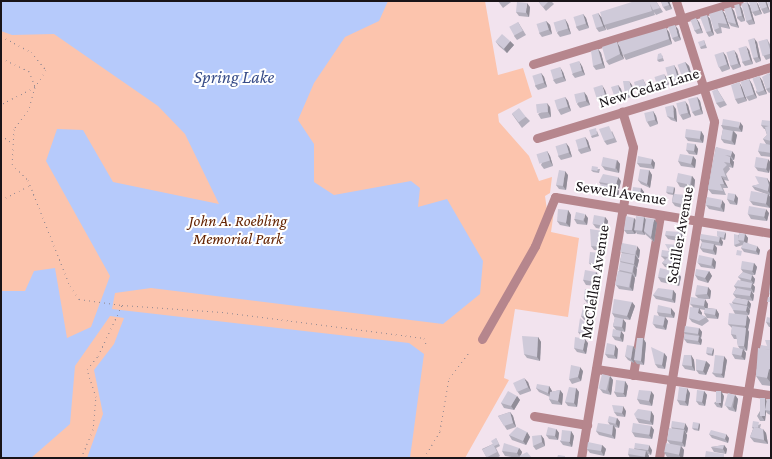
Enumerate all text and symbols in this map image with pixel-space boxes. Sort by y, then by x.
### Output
street label: New Cedar Lane [596,64,702,112]
water label: Spring Lake [194,66,274,88]
street label: Sewell Avenue [574,176,668,210]
street label: Schiller Avenue [662,185,698,285]
park label: John A. Roebling Memorial Park [189,211,287,249]
street label: McClellan Avenue [577,224,613,340]

